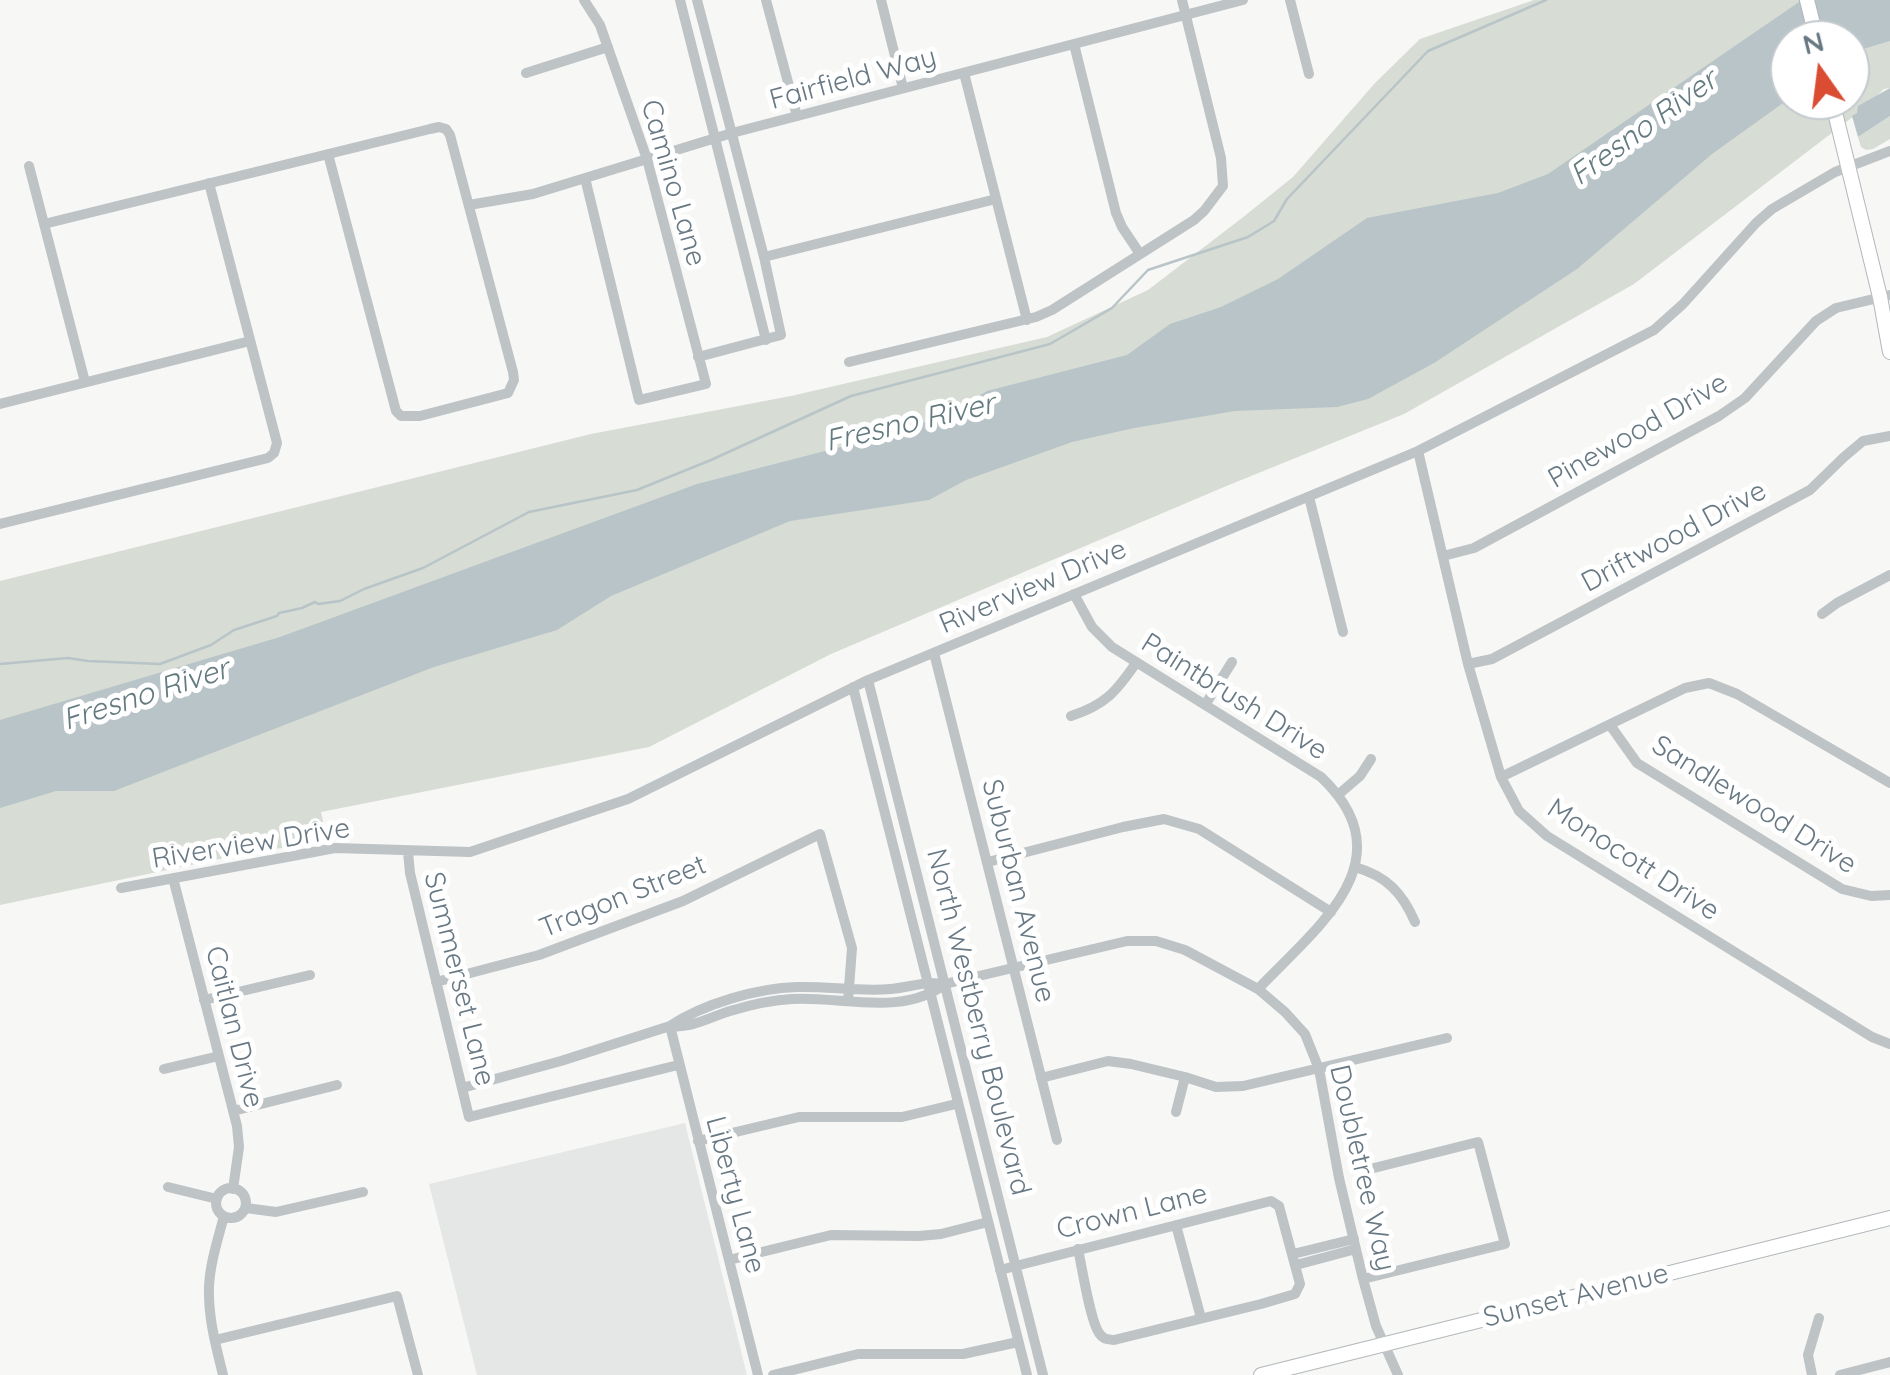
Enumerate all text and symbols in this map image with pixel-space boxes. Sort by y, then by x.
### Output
north arrow [1770,20,1870,120]
text: N [1799,23,1827,62]
street label: Fairfield Way [766,41,940,117]
water label: Fresno River [1563,63,1725,193]
street label: Camino Lane [633,96,713,270]
street label: Pinewood Drive [1542,366,1734,496]
water label: Fresno River [822,386,998,460]
street label: Driftwood Drive [1576,474,1772,600]
street label: Riverview Drive [934,532,1132,642]
street label: Paintbrush Drive [1135,626,1333,768]
water label: Fresno River [58,651,234,739]
street label: Sandlewood Drive [1646,729,1862,881]
street label: Suburban Avenue [974,776,1062,1006]
street label: Monocott Drive [1541,792,1725,928]
street label: Riverview Drive [150,812,352,876]
street label: North Westberry Boulevard [919,845,1037,1199]
street label: Tragon Street [535,848,711,946]
street label: Summerset Lane [416,869,502,1089]
street label: Caitlan Drive [198,943,270,1111]
street label: Doubletree Way [1322,1062,1402,1274]
street label: Liberty Lane [698,1113,772,1277]
street label: Crown Lane [1053,1177,1211,1247]
street label: Sunset Avenue [1480,1257,1672,1335]

